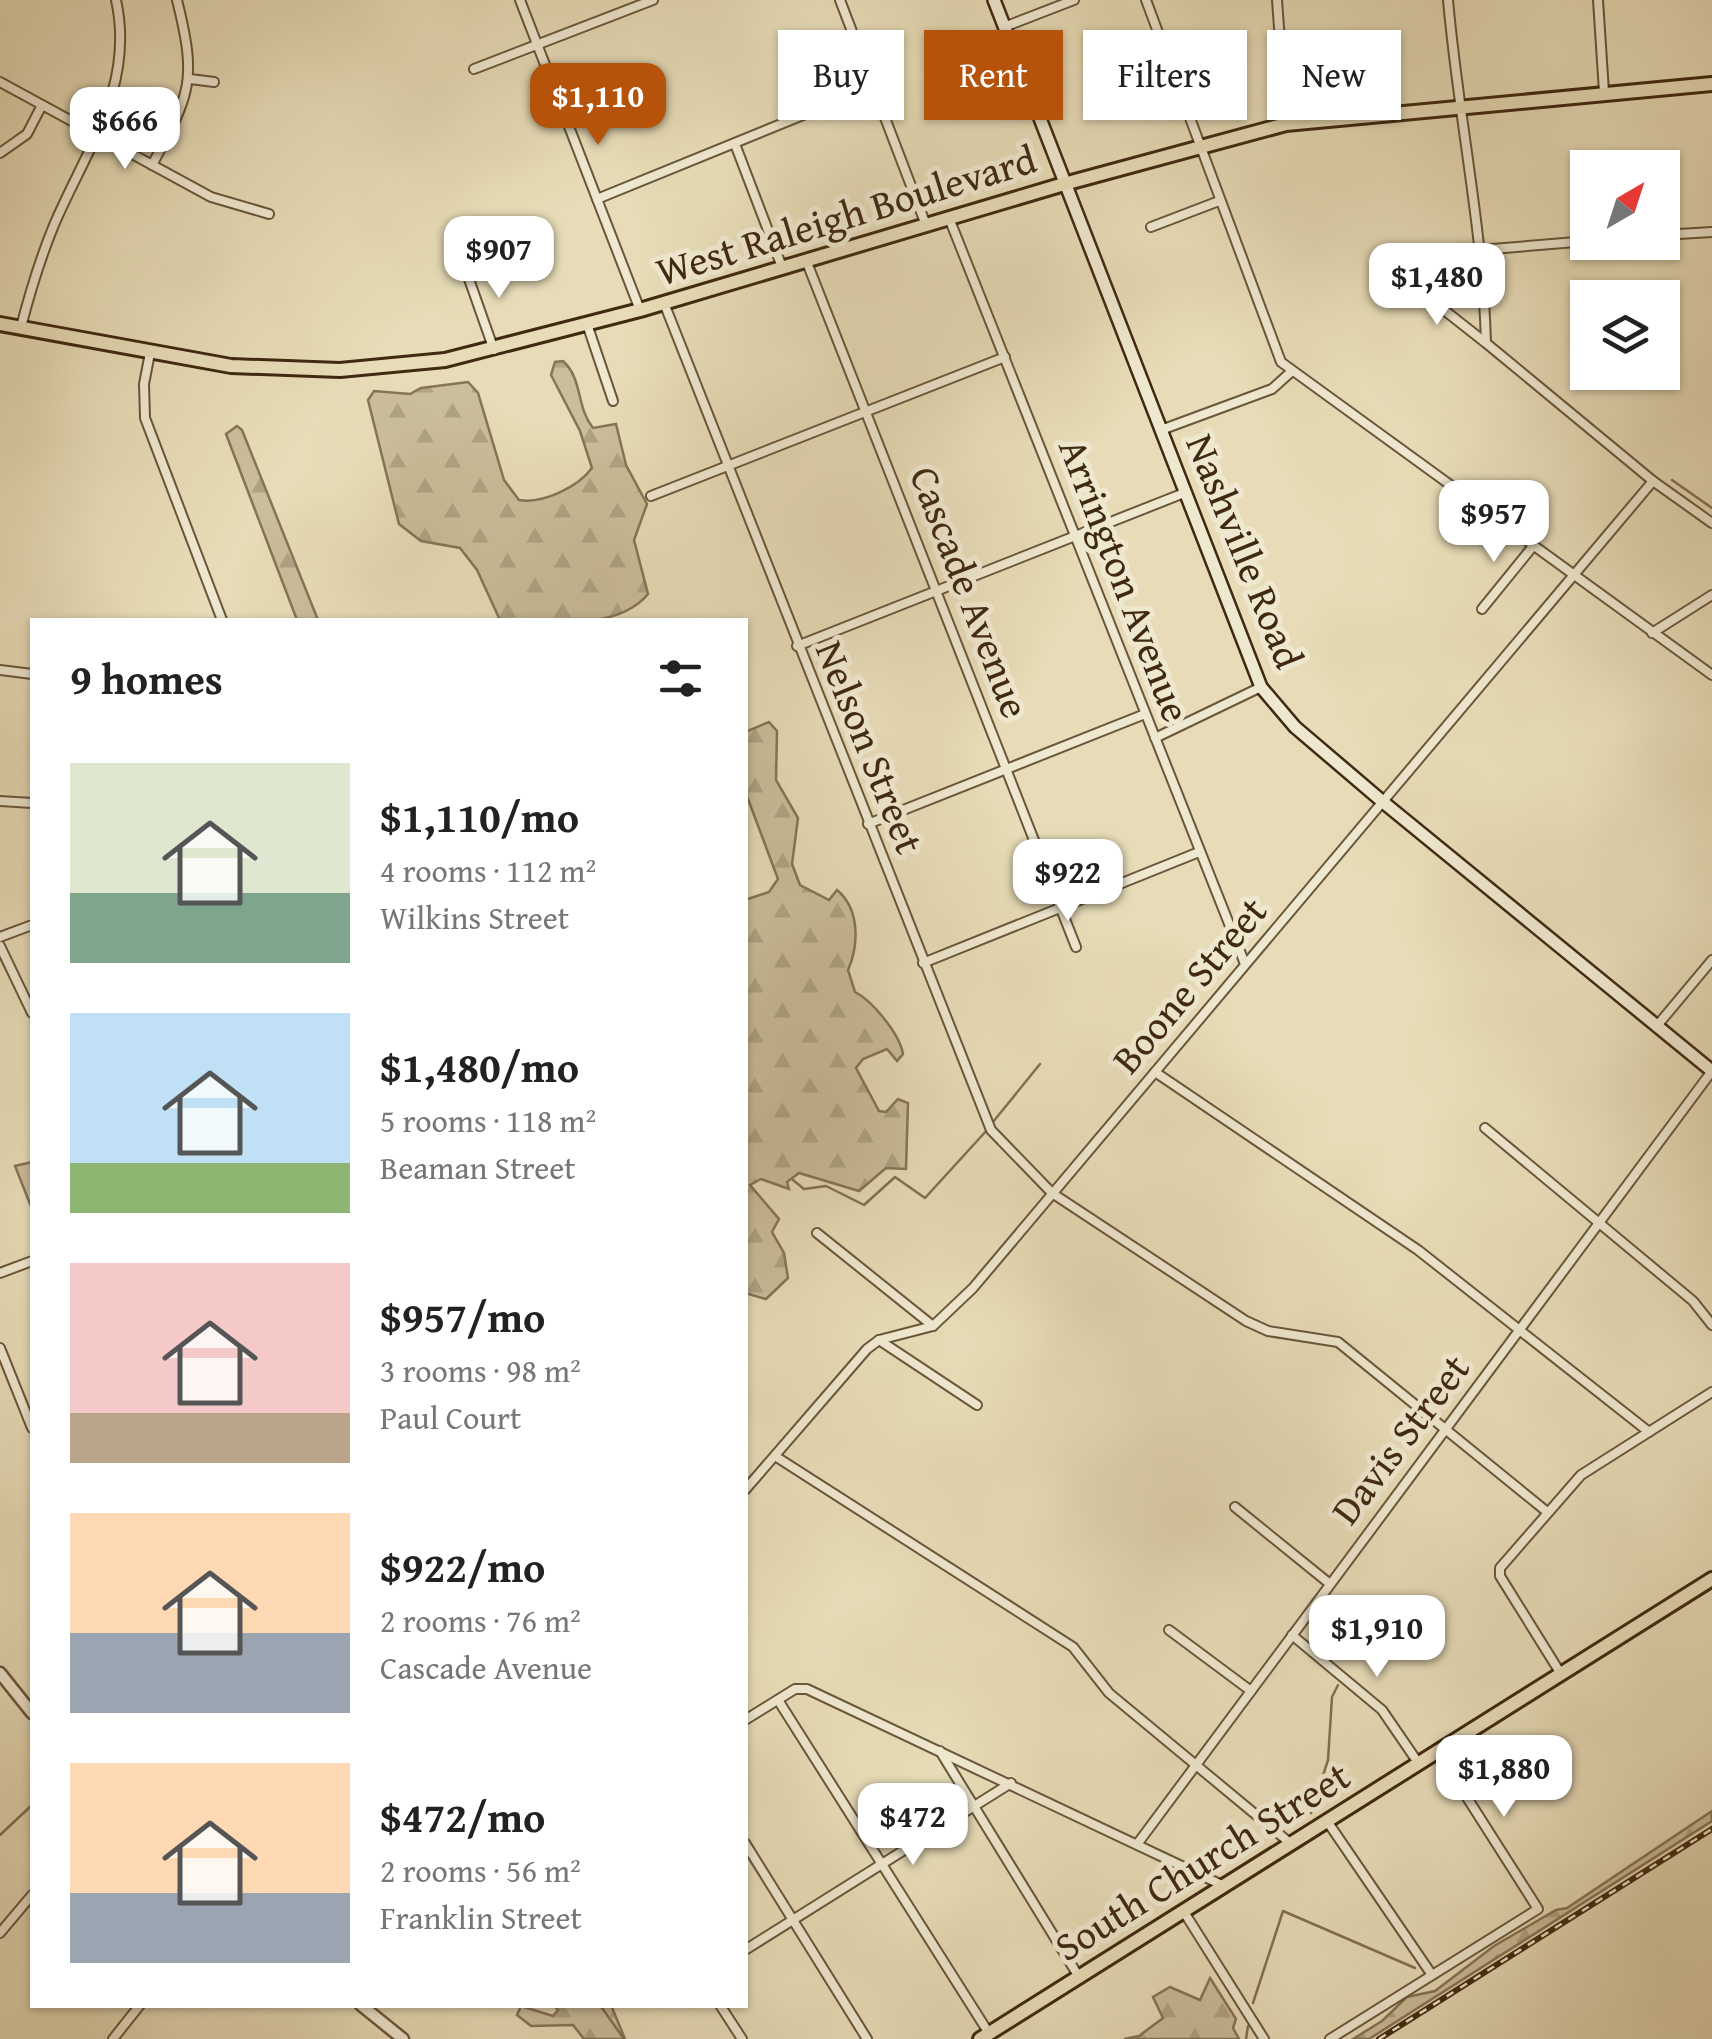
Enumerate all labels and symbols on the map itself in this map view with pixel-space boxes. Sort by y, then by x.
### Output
pin: $1,110 [517,63,679,148]
pin: $666 [66,87,184,172]
street label: West Raleigh Boulevard [649,128,1044,300]
north arrow [1570,150,1680,260]
pin: $907 [440,216,558,301]
pin: $1,480 [1356,243,1518,328]
street label: Nashville Road [1172,425,1320,678]
street label: Arrington Avenue [1044,429,1207,730]
street label: Cascade Avenue [895,458,1045,726]
pin: $957 [1435,480,1553,565]
street label: Nelson Street [801,631,940,862]
pin: $922 [1009,839,1127,924]
street label: Boone Street [1097,883,1280,1086]
street label: Davis Street [1316,1341,1483,1536]
pin: $1,910 [1296,1595,1458,1680]
pin: $1,880 [1423,1735,1585,1820]
street label: South Church Street [1043,1746,1361,1975]
pin: $472 [854,1783,972,1868]

